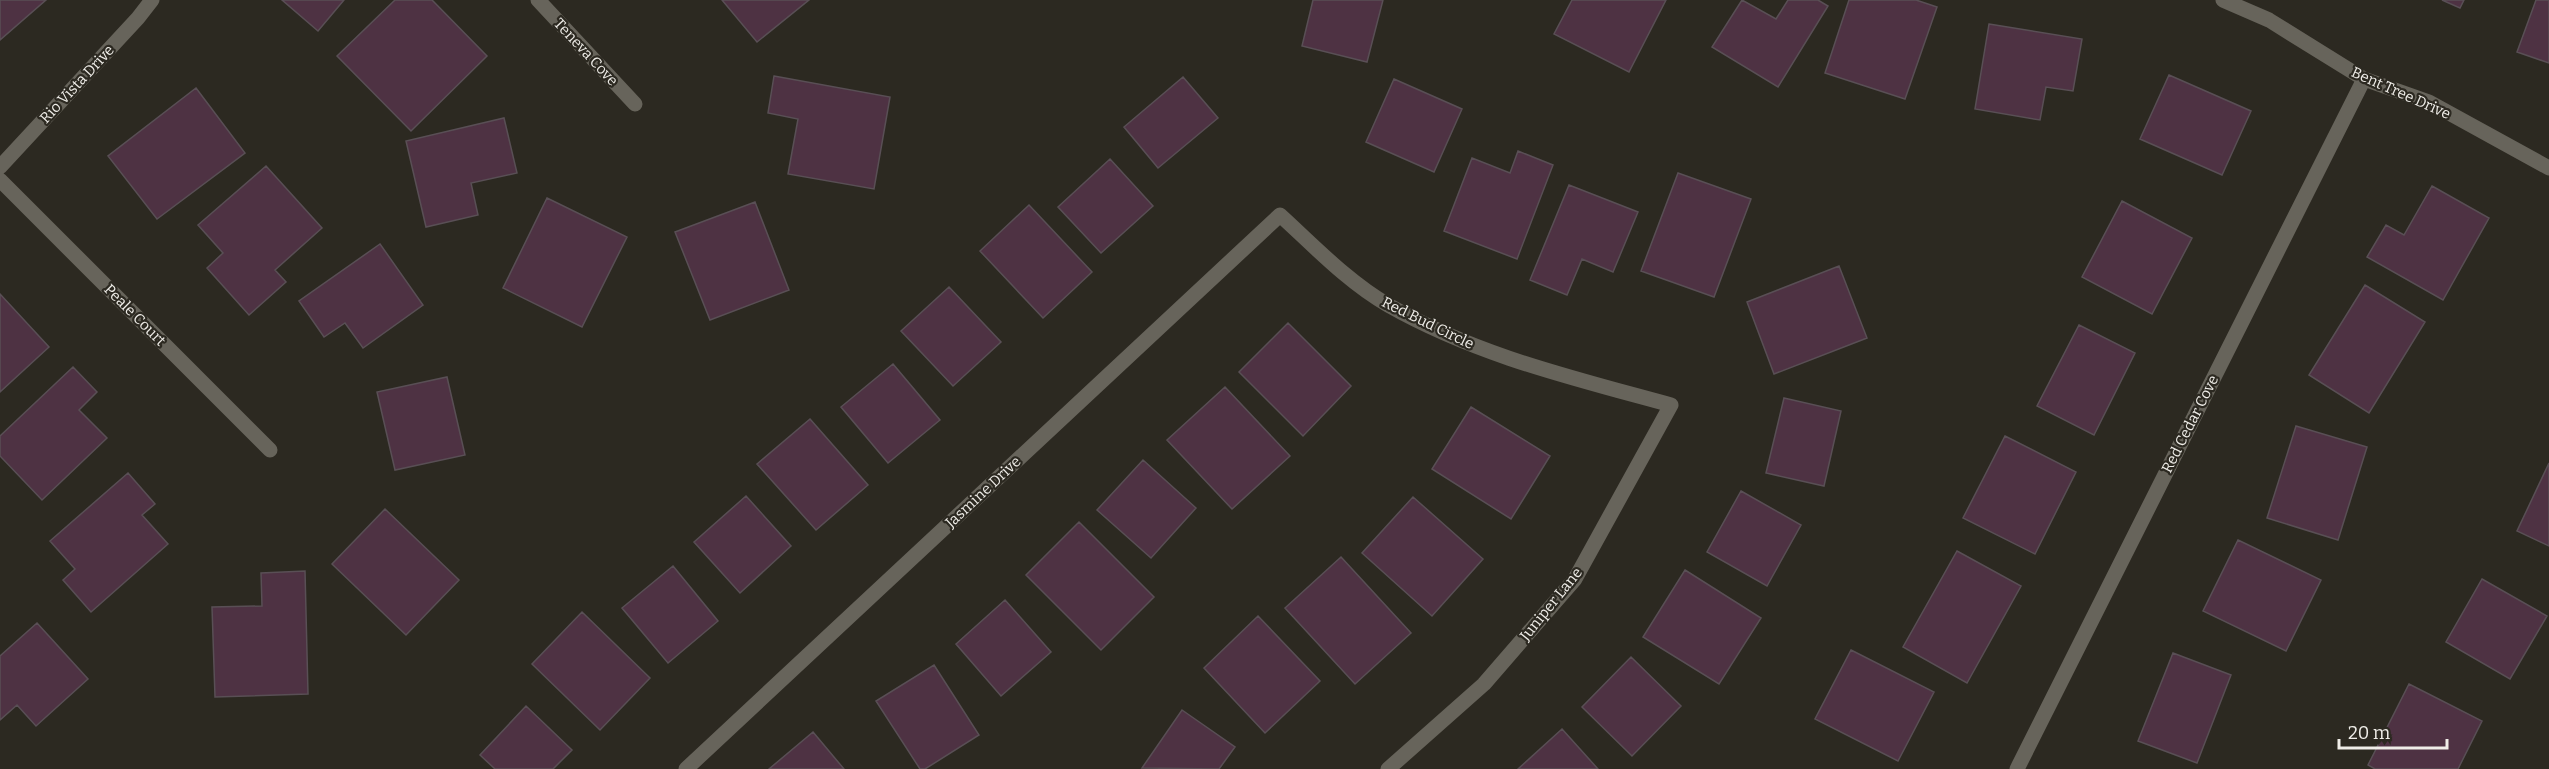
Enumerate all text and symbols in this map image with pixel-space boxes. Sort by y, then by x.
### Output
street label: Teneva Cove [550,14,622,90]
street label: Rio Vista Drive [36,41,118,127]
street label: Bent Tree Drive [2349,63,2453,123]
street label: Peale Court [100,280,170,350]
street label: Red Bud Circle [1379,293,1477,353]
street label: Red Cedar Cove [2158,372,2222,476]
street label: Jasmine Drive [941,453,1024,532]
street label: Juniper Lane [1515,564,1586,645]
scale bar [2339,712,2447,750]
text: 20 m [2348,722,2390,744]

